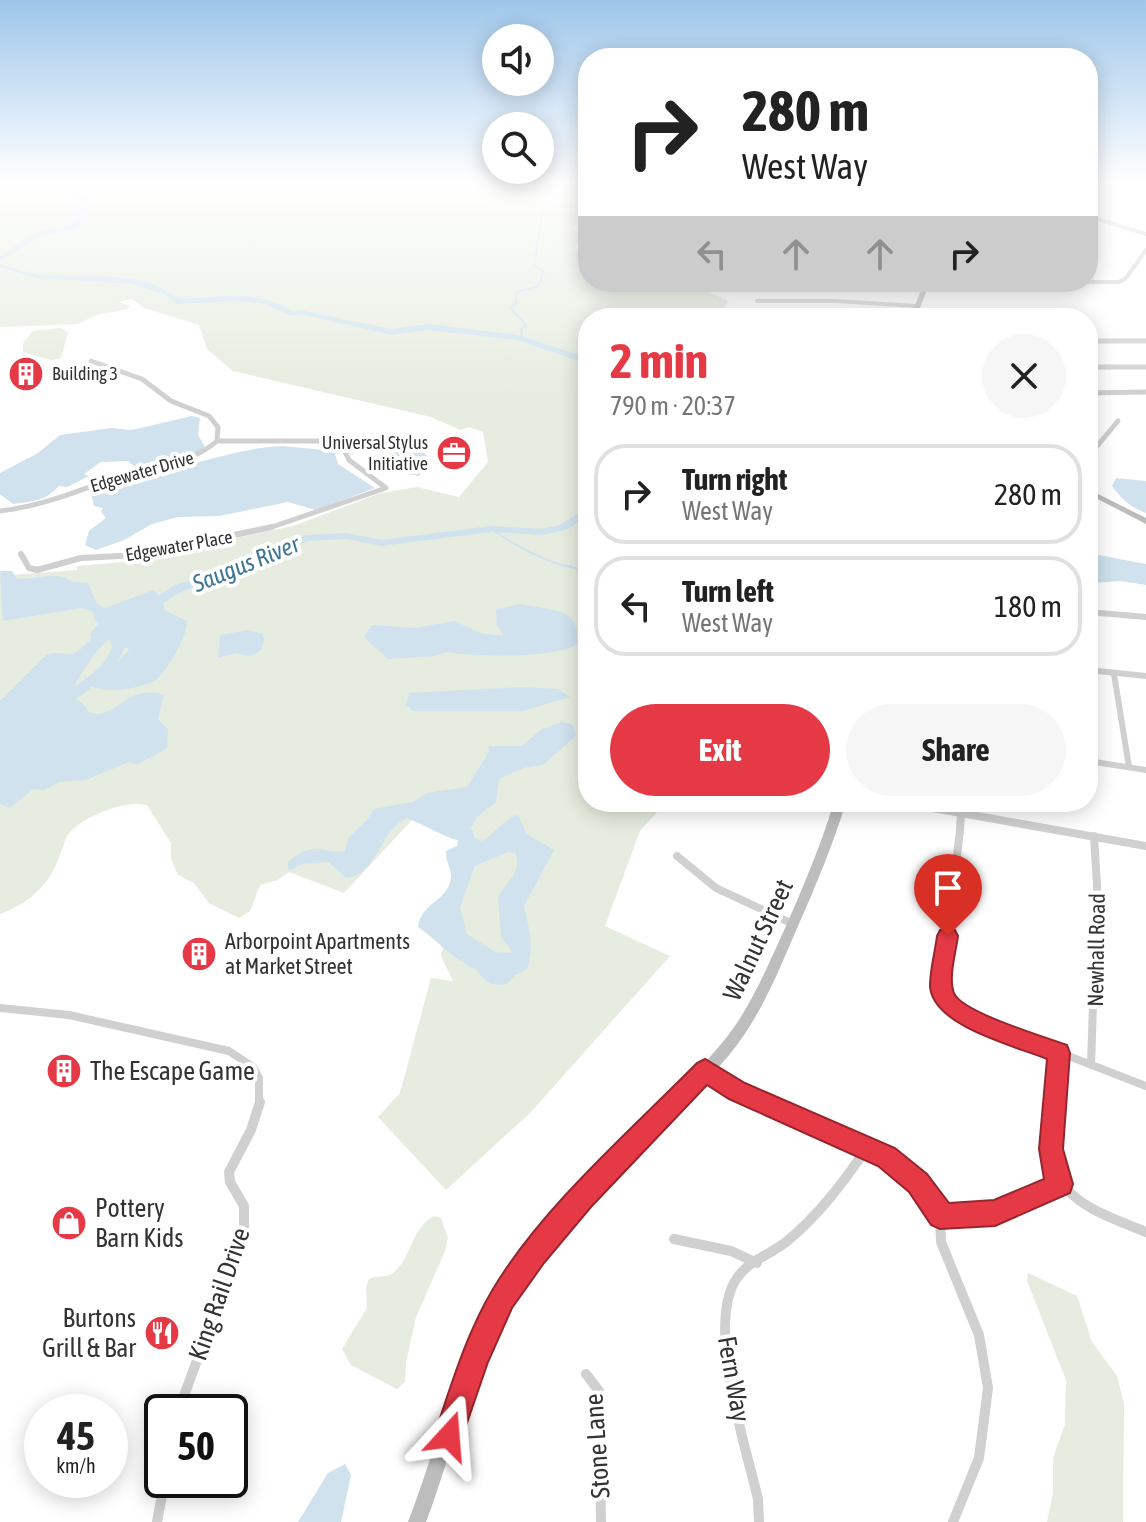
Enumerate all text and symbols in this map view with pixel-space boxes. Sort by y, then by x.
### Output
map controls [482,24,554,184]
button: sound [482,24,554,96]
text: 280 m [742,79,869,143]
icon: right [610,80,714,184]
button: search [482,112,554,184]
text: West Way [742,145,868,187]
icon: left [690,232,734,276]
icon: ahead [774,232,818,276]
icon: ahead [858,232,902,276]
icon: right [942,232,986,276]
text: 2 min [610,333,708,388]
button: close [982,334,1066,418]
building icon: Building 3 [7,355,45,393]
place label: Building 3 [52,363,118,384]
text: 790 m · 20:37 [610,391,736,421]
place label: Universal Stylus Initiative [322,432,428,474]
office icon: Universal Stylus Initiative [435,434,473,472]
street label: Edgewater Drive [88,447,196,496]
text: Turn right [682,462,788,496]
icon: right [614,472,658,516]
text: 280 m [994,477,1062,511]
text: West Way [682,496,773,526]
street label: Edgewater Place [124,526,234,565]
water label: Saugus River [188,530,304,598]
text: Turn left [682,574,774,608]
icon: left [614,584,658,628]
text: 180 m [994,589,1062,623]
text: West Way [682,608,773,638]
button: Exit [610,704,830,796]
button: Share [846,704,1066,796]
pin [914,854,982,936]
icon: arrive [926,866,970,910]
street label: Walnut Street [717,875,799,1005]
street label: Newhall Road [1082,893,1110,1007]
place label: Arborpoint Apartments at Market Street [225,928,410,979]
building icon: Arborpoint Apartments at Market Street [180,935,218,973]
building icon: The Escape Game [45,1052,83,1090]
place label: The Escape Game [90,1056,255,1086]
place label: Pottery Barn Kids [95,1193,183,1253]
shop icon: Pottery Barn Kids [50,1204,88,1242]
street label: King Rail Drive [182,1224,256,1364]
place label: Burtons Grill & Bar [42,1303,136,1363]
restaurant icon: Burtons Grill & Bar [143,1314,181,1352]
street label: Fern Way [712,1334,756,1424]
street label: Stone Lane [578,1393,616,1499]
speed limit sign: 50 [144,1394,248,1498]
position arrow [407,1394,491,1478]
text: 45 [57,1413,95,1458]
text: km/h [56,1454,96,1477]

